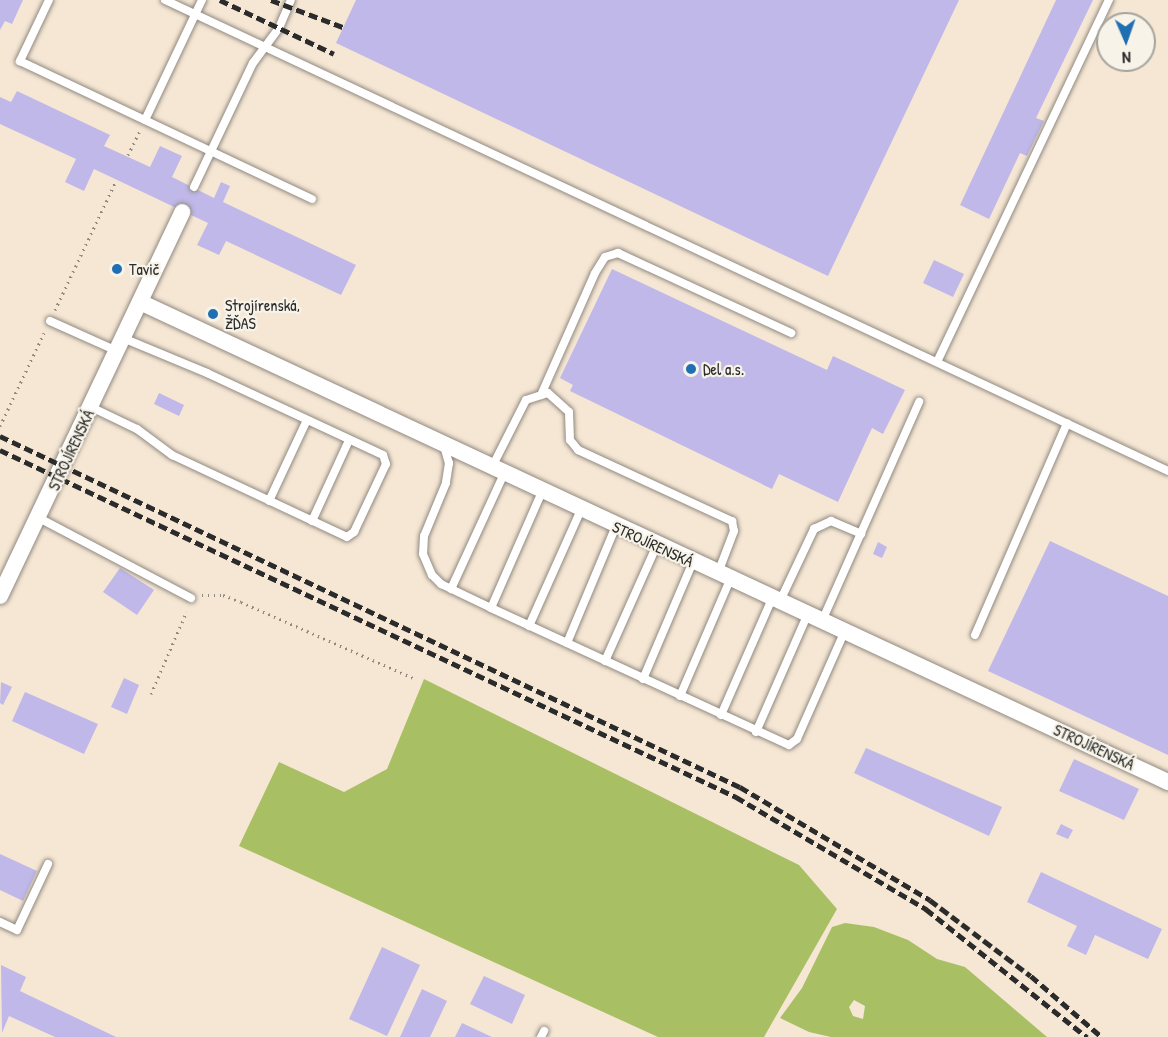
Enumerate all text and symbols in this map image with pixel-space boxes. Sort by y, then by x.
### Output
north arrow [1096,12,1156,72]
text: N [1122,47,1131,69]
place label: Tavič [129,259,159,279]
marker: Tavič [110,262,124,276]
place label: Strojírenská, ŽĎAS [225,295,300,333]
marker: Strojírenská, ŽĎAS [206,307,220,321]
place label: Del a.s. [703,359,744,379]
marker: Del a.s. [684,362,698,376]
street label: STROJÍRENSKÁ [44,407,98,493]
street label: STROJÍRENSKÁ [610,517,696,571]
street label: STROJÍRENSKÁ [1051,720,1137,774]

